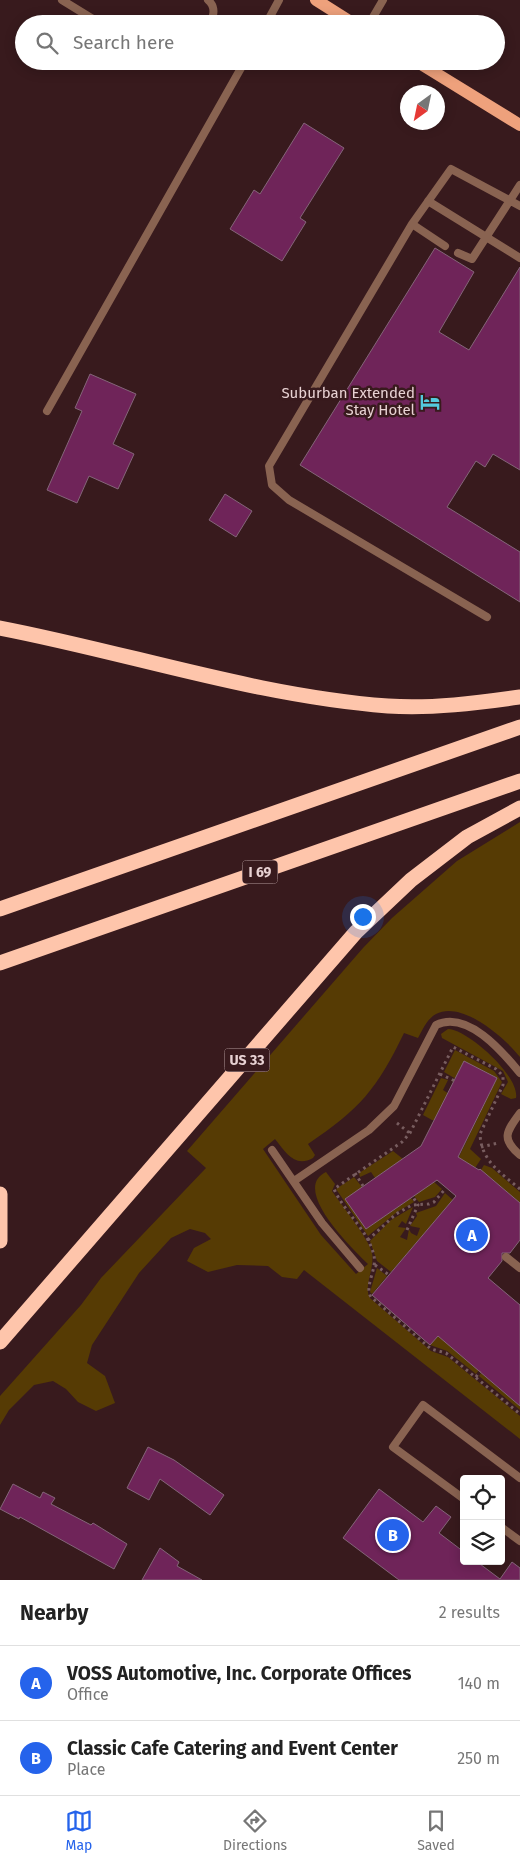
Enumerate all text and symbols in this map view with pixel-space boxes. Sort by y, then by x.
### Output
search box [15,15,505,70]
icon: search [33,29,61,57]
text: Search here [73,31,174,54]
north arrow [400,85,445,130]
place label: Suburban Extended Stay Hotel [281,384,416,419]
hotel icon: Suburban Extended Stay Hotel [419,391,441,413]
road number: I 69 [242,860,278,884]
your location [350,904,376,930]
road number: US 33 [224,1048,270,1072]
pin: A [456,1216,488,1254]
map controls [460,1475,505,1565]
button: locate [460,1475,505,1520]
pin: B [377,1516,409,1554]
button: layers [460,1520,505,1565]
text: Nearby [20,1600,88,1626]
text: 2 results [439,1603,500,1622]
text: VOSS Automotive, Inc. Corporate Offices [67,1662,411,1685]
text: A [31,1674,41,1693]
text: 140 m [458,1674,500,1693]
text: Office [67,1685,109,1704]
text: Classic Cafe Catering and Event Center [67,1737,398,1760]
text: B [31,1749,41,1768]
text: 250 m [457,1749,500,1768]
text: Place [67,1760,106,1779]
tab: Map [65,1807,93,1854]
tab: Directions [223,1807,287,1854]
tab: Saved [417,1807,455,1854]

